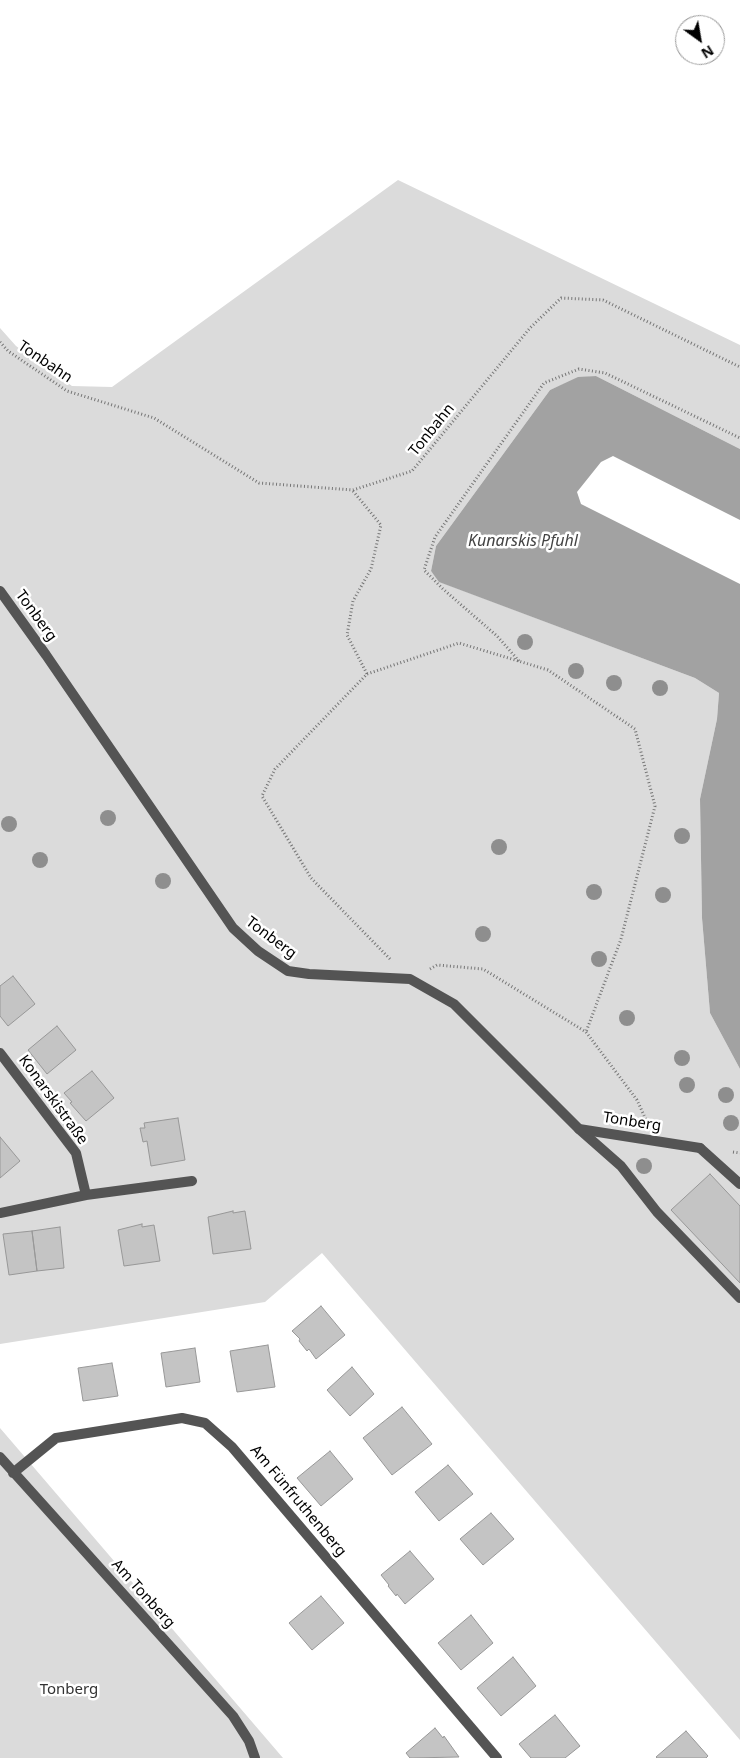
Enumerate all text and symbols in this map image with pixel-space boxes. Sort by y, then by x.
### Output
north arrow [675,15,725,65]
text: N [698,41,718,63]
street label: Tonbahn [14,337,76,387]
street label: Tonbahn [406,400,458,460]
water label: Kunarskis Pfuhl [468,531,578,551]
street label: Tonberg [11,587,61,645]
street label: Tonberg [242,913,300,963]
street label: Konarskistraße [15,1052,91,1148]
street label: Tonberg [602,1109,662,1135]
street label: Am Fünfruthenberg [246,1442,350,1560]
street label: Am Tonberg [108,1556,178,1632]
park label: Tonberg [40,1681,98,1699]

